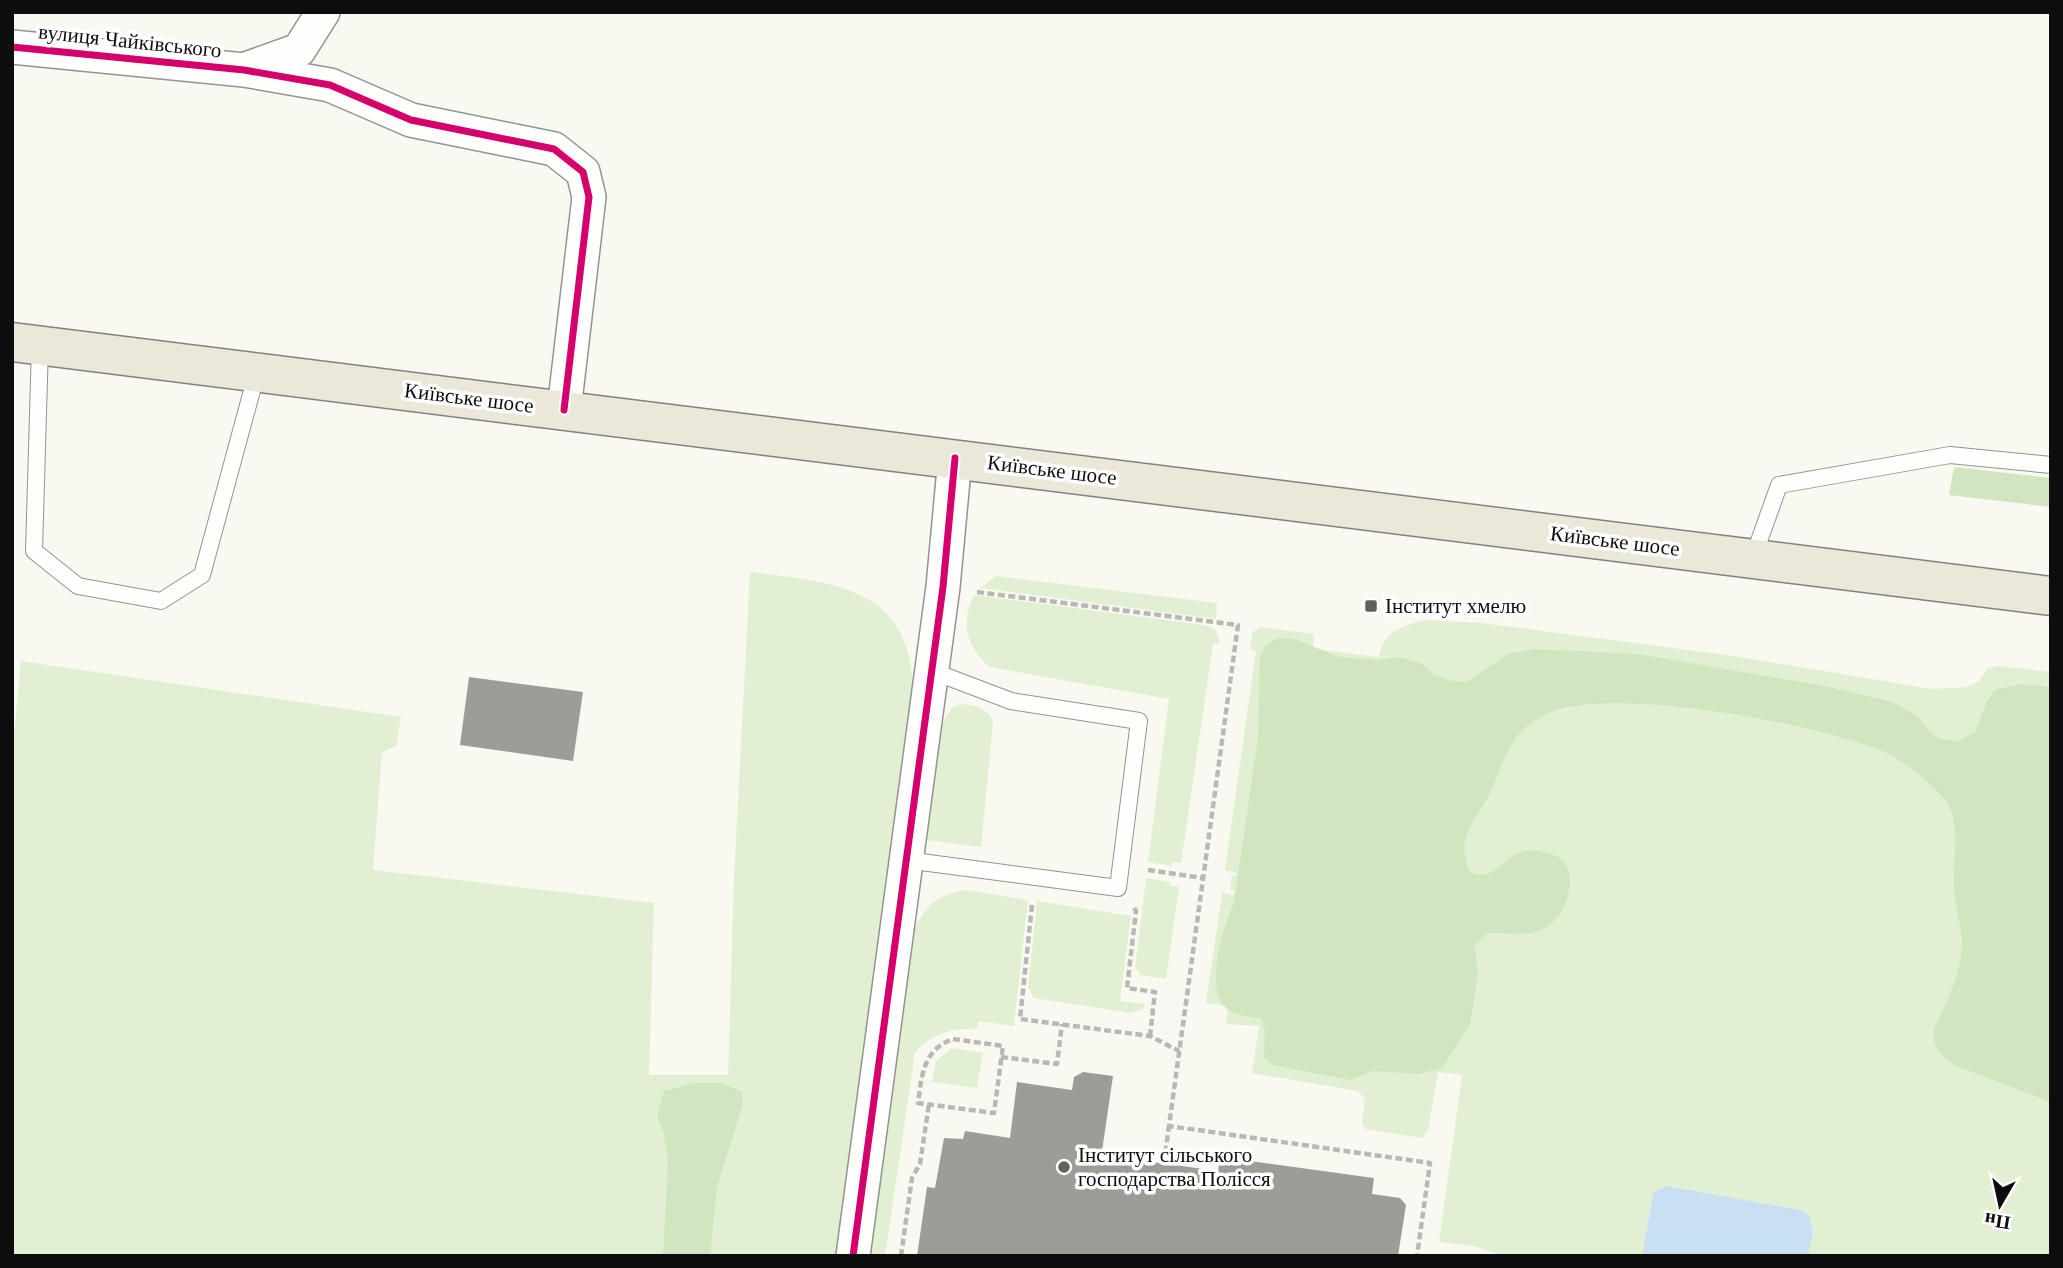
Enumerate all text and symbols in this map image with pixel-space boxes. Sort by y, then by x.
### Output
street label: вулиця Чайківського [37,19,223,63]
street label: Київське шосе [403,378,535,418]
street label: Київське шосе [986,450,1118,490]
street label: Київське шосе [1549,521,1681,561]
place label: Інститут хмелю [1385,594,1526,618]
marker: Інститут хмелю [1363,598,1379,614]
place label: Інститут сільського господарства Полісся [1078,1143,1271,1191]
marker: Інститут сільського господарства Полісся [1056,1159,1072,1175]
north arrow [1965,1170,2035,1240]
text: Пн [1983,1209,2012,1234]

